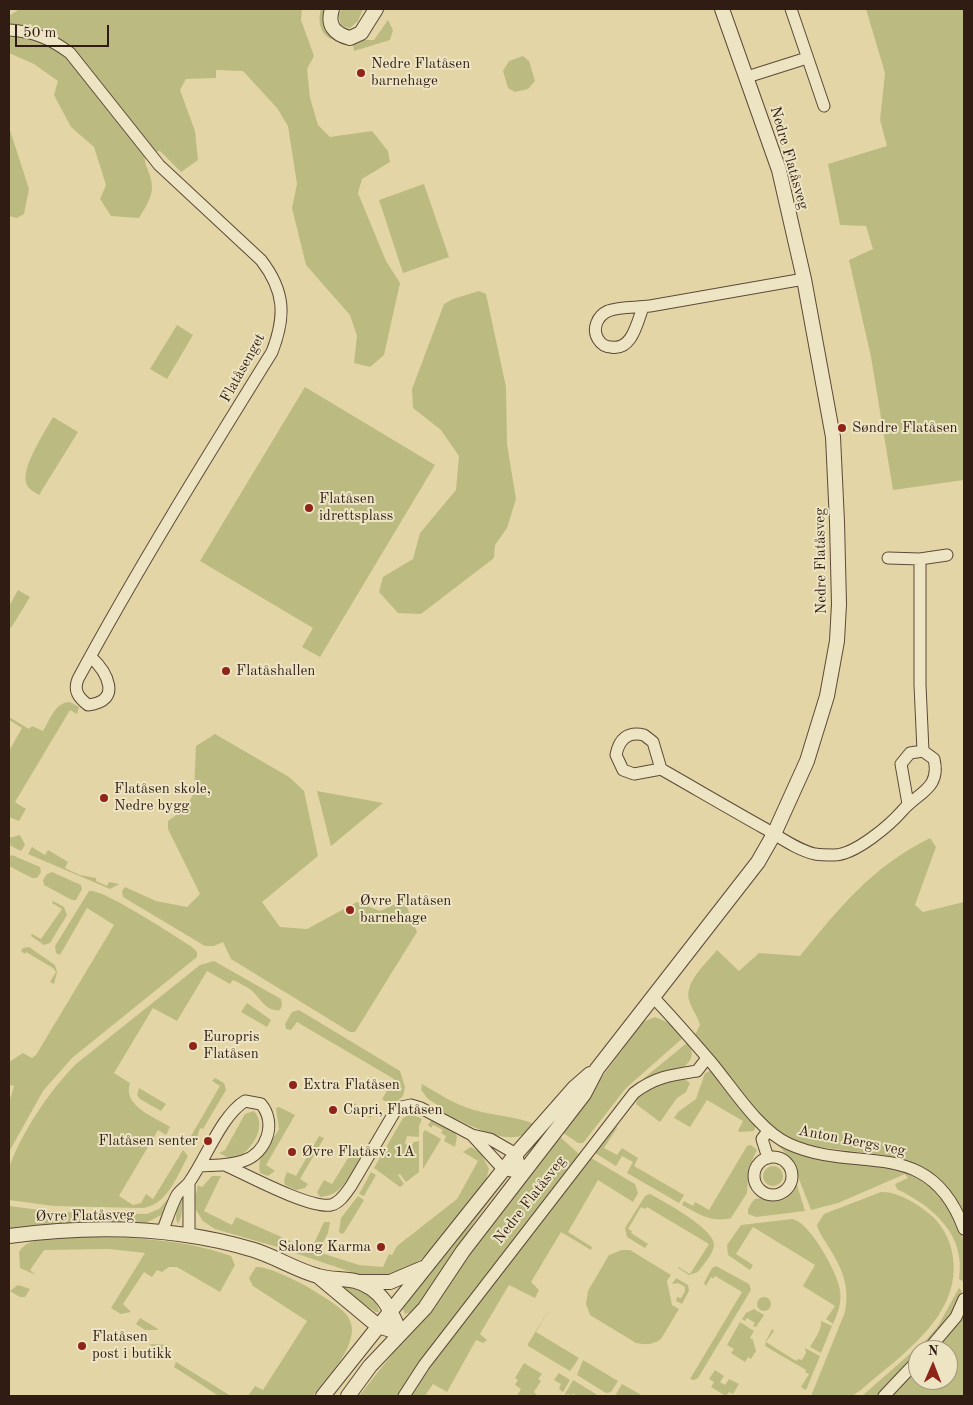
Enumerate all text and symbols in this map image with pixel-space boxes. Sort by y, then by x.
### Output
scale bar [18,15,111,47]
text: 50 m [23,26,57,41]
place label: Nedre Flatåsen barnehage [371,55,470,90]
marker: Nedre Flatåsen barnehage [355,67,367,79]
street label: Nedre Flatåsveg [766,104,812,212]
street label: Flatåsenget [217,330,269,406]
place label: Søndre Flatåsen [852,419,958,437]
marker: Søndre Flatåsen [836,422,848,434]
place label: Flatåsen idrettsplass [319,490,393,525]
marker: Flatåsen idrettsplass [303,502,315,514]
street label: Nedre Flatåsveg [811,508,831,614]
place label: Flatåshallen [236,662,315,680]
marker: Flatåshallen [220,665,232,677]
place label: Flatåsen skole, Nedre bygg [114,780,211,815]
marker: Flatåsen skole, Nedre bygg [98,792,110,804]
place label: Øvre Flatåsen barnehage [360,892,451,927]
marker: Øvre Flatåsen barnehage [344,904,356,916]
place label: Europris Flatåsen [203,1028,259,1063]
marker: Europris Flatåsen [187,1040,199,1052]
place label: Extra Flatåsen [303,1076,400,1094]
marker: Extra Flatåsen [287,1079,299,1091]
place label: Capri, Flatåsen [343,1101,443,1119]
marker: Capri, Flatåsen [327,1104,339,1116]
street label: Anton Bergs veg [797,1122,907,1160]
place label: Flatåsen senter [98,1132,198,1150]
marker: Flatåsen senter [202,1135,214,1147]
place label: Øvre Flatåsv. 1A [302,1143,415,1161]
marker: Øvre Flatåsv. 1A [286,1146,298,1158]
street label: Nedre Flatåsveg [490,1152,570,1248]
street label: Øvre Flatåsveg [36,1206,134,1226]
place label: Salong Karma [278,1238,371,1256]
marker: Salong Karma [375,1241,387,1253]
place label: Flatåsen post i butikk [92,1328,172,1363]
marker: Flatåsen post i butikk [76,1340,88,1352]
north arrow [908,1340,958,1390]
text: N [928,1344,939,1358]

